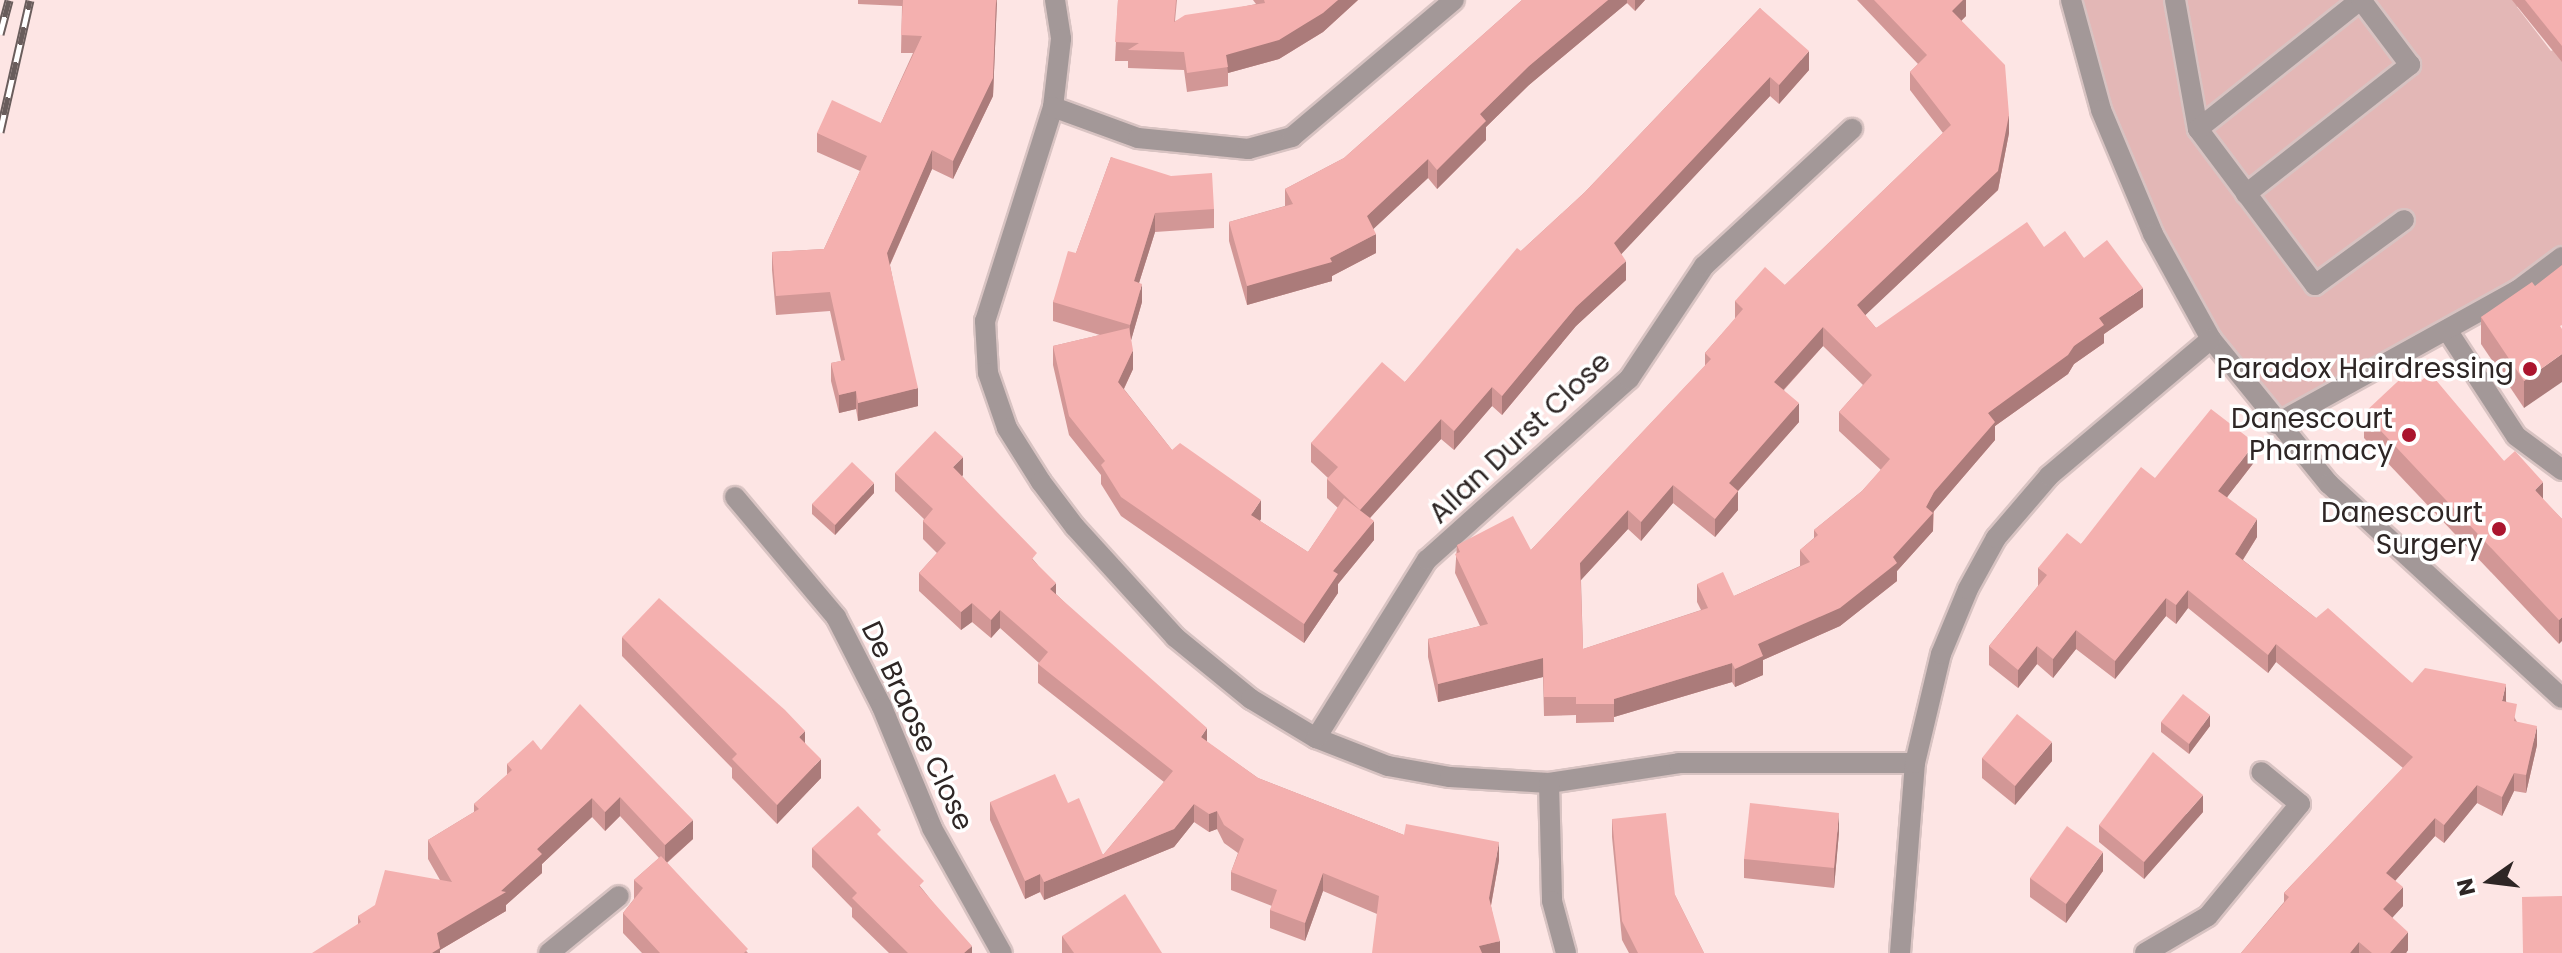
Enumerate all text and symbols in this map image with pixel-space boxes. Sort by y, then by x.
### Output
street label: Allan Durst Close [1422,345,1618,531]
place label: Paradox Hairdressing [2216,352,2514,386]
marker: Paradox Hairdressing [2521,360,2539,378]
place label: Danescourt Pharmacy [2231,402,2393,468]
marker: Danescourt Pharmacy [2400,426,2418,444]
place label: Danescourt Surgery [2321,496,2483,562]
marker: Danescourt Surgery [2490,520,2508,538]
street label: De Braose Close [854,616,980,836]
north arrow [2450,841,2530,921]
text: N [2449,875,2483,899]

